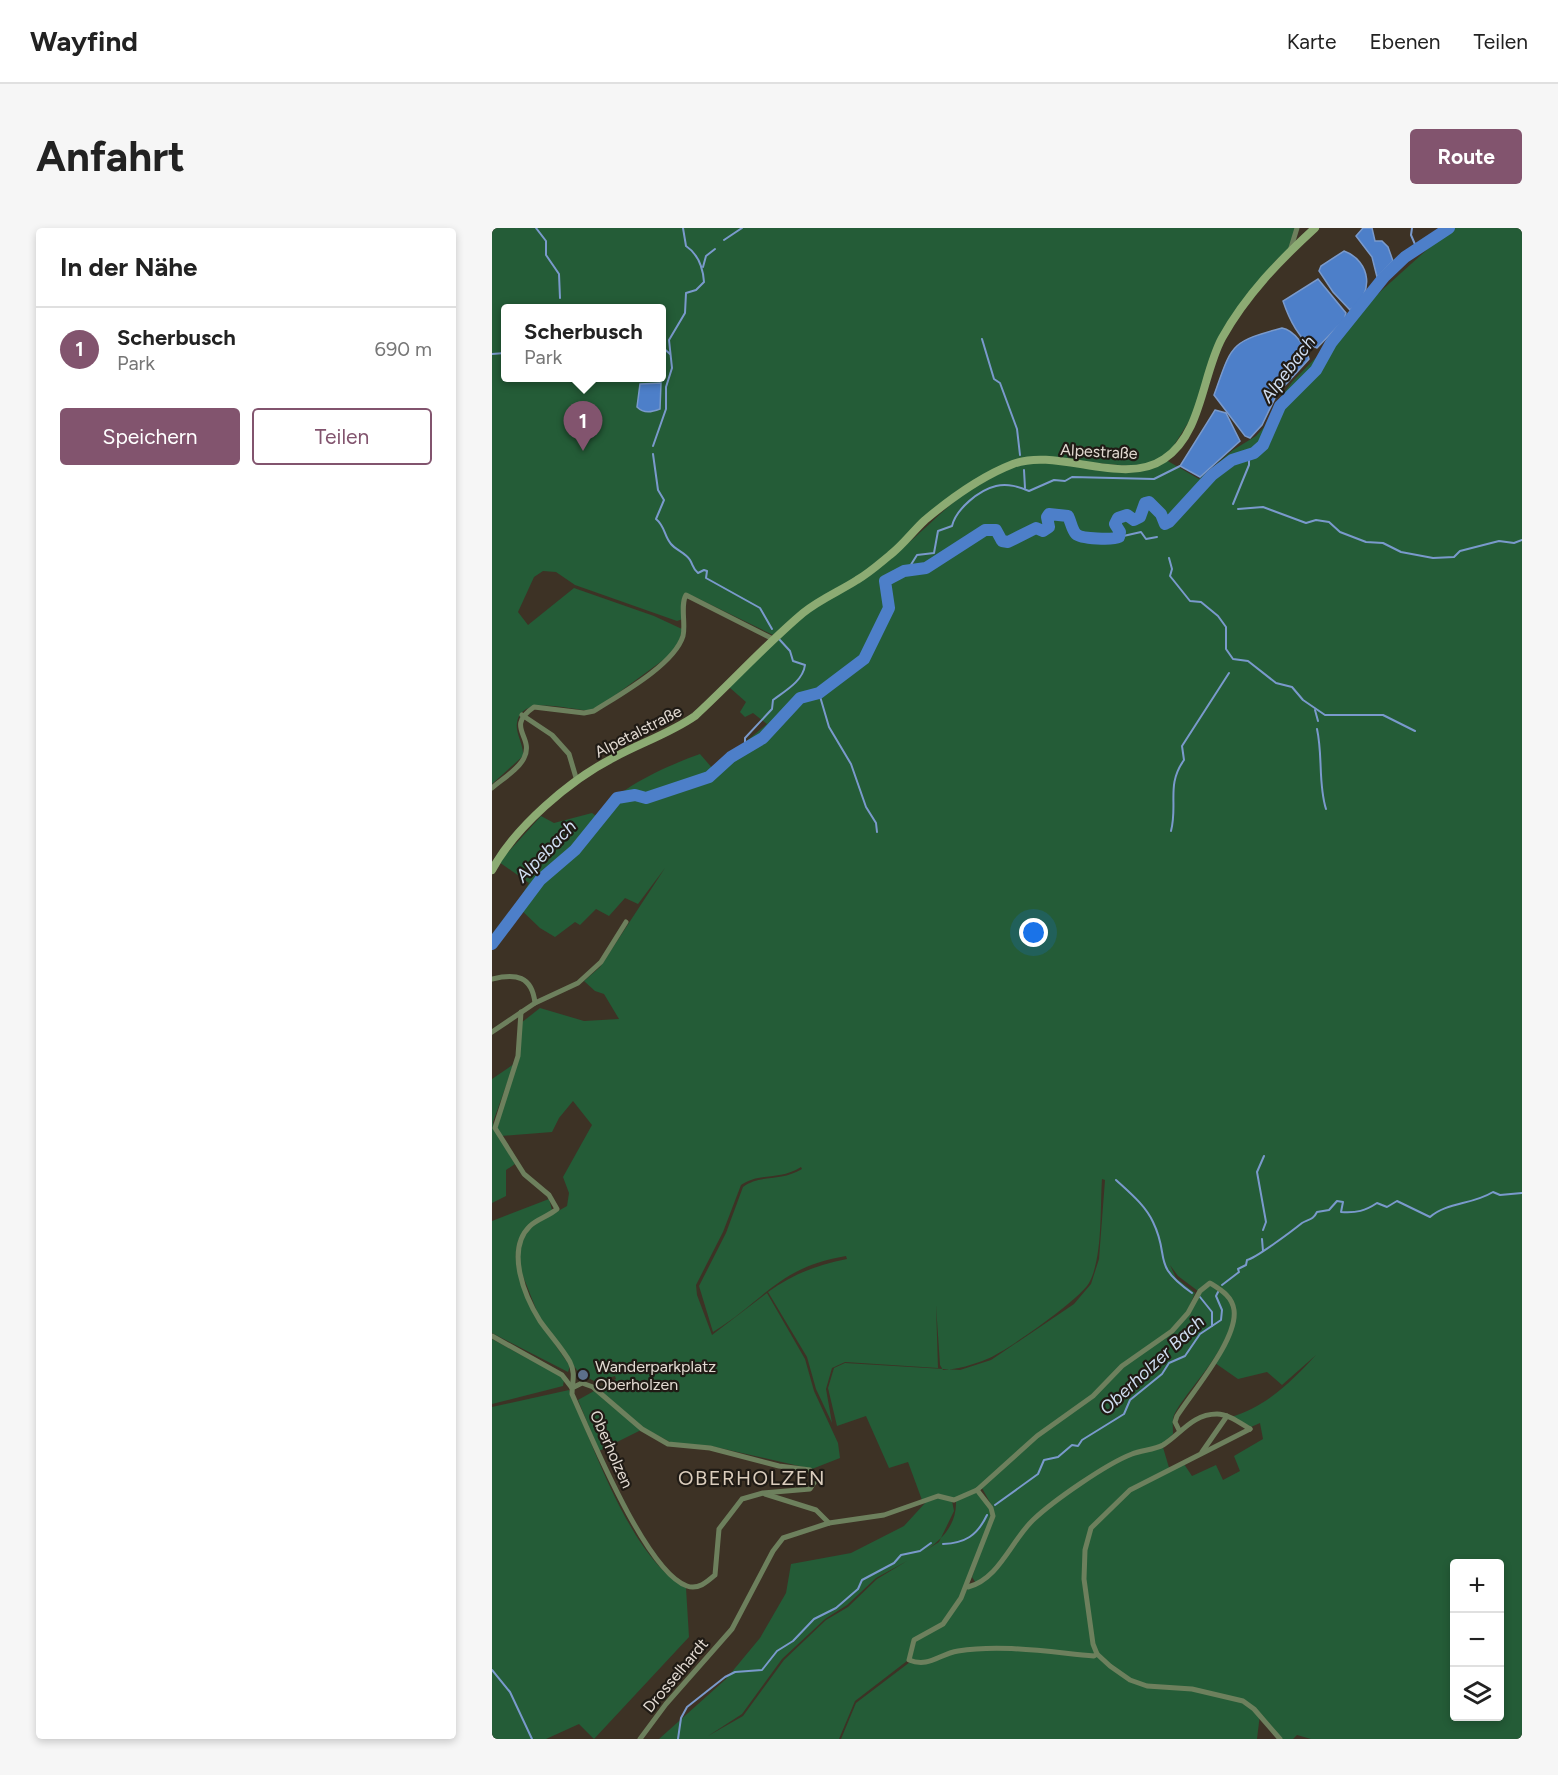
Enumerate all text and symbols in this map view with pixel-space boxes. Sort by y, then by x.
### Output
text: Wayfind [30,24,138,58]
text: Karte [1287,29,1336,54]
text: Ebenen [1369,29,1441,54]
text: Teilen [1474,29,1528,54]
button: Route [1410,129,1522,184]
text: Anfahrt [36,131,185,182]
text: In der Nähe [60,251,197,283]
popup [501,304,666,382]
text: Scherbusch [524,318,643,345]
text: Scherbusch [117,324,236,351]
water label: Alpebach [1255,331,1320,407]
text: 1 [75,337,84,361]
text: 690 m [375,337,432,361]
text: Park [524,345,562,369]
text: Park [117,351,155,375]
pin: 1 [564,402,602,451]
button: Speichern [60,408,240,465]
button: Teilen [252,408,432,465]
street label: Alpestraße [1060,440,1138,463]
street label: Alpetalstraße [592,701,685,761]
water label: Alpebach [510,815,581,887]
your location [1019,918,1048,947]
water label: Oberholzer Bach [1095,1311,1209,1419]
place label: Wanderparkplatz Oberholzen [595,1357,716,1394]
marker: Wanderparkplatz Oberholzen [576,1368,590,1382]
street label: Oberholzen [586,1407,637,1491]
district label: OBERHOLZEN [678,1466,826,1490]
map controls [1450,1559,1504,1721]
button: + [1450,1559,1504,1613]
button: − [1450,1613,1504,1667]
street label: Drosselhardt [639,1634,712,1716]
button: layers [1450,1667,1504,1721]

